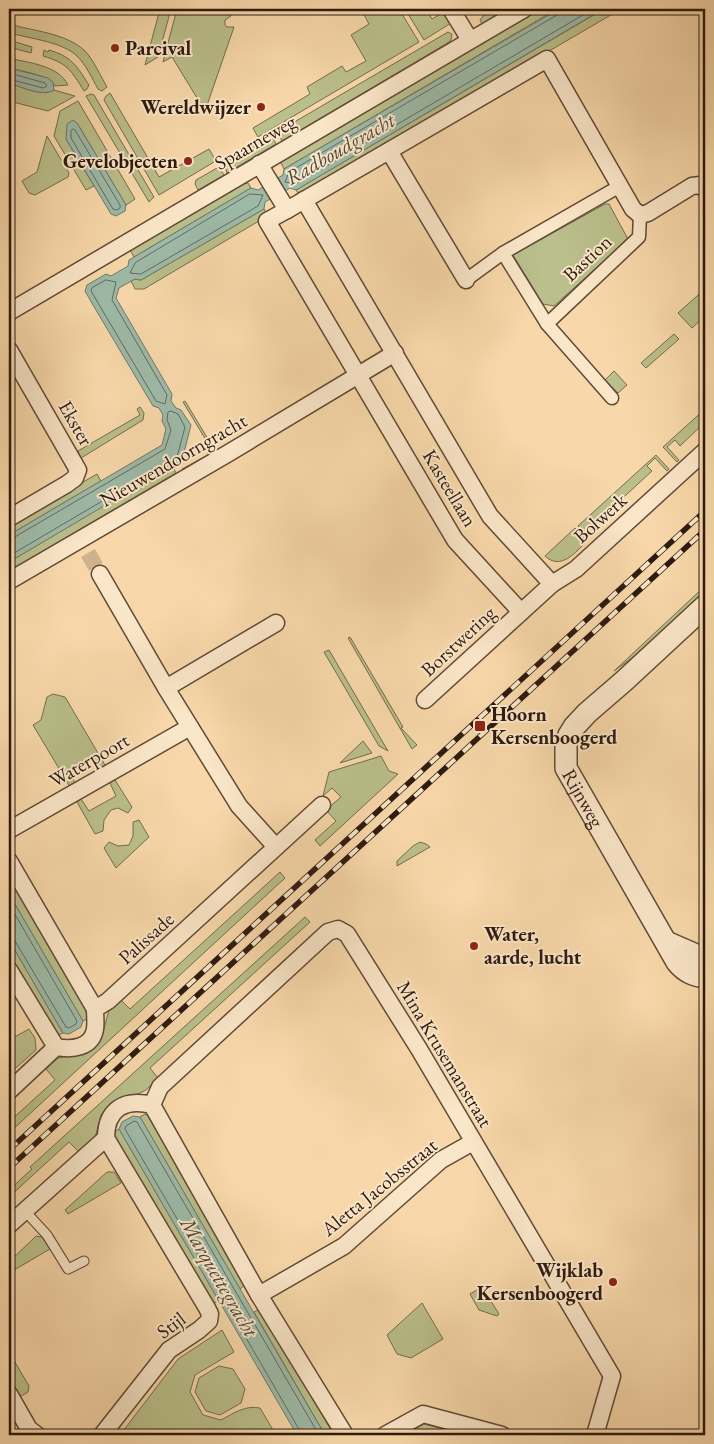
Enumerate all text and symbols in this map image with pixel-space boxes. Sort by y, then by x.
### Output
place label: Parcival [125,35,192,61]
marker: Parcival [109,42,121,54]
place label: Wereldwijzer [140,94,252,120]
marker: Wereldwijzer [255,101,267,113]
water label: Radboudgracht [280,106,400,191]
street label: Spaarneweg [210,108,301,176]
place label: Gevelobjecten [63,148,178,174]
marker: Gevelobjecten [182,155,194,167]
street label: Bastion [557,228,617,287]
street label: Ekster [53,396,99,451]
street label: Nieuwendoorngracht [95,407,252,513]
street label: Kasteellaan [417,444,483,532]
street label: Bolwerk [568,487,633,549]
street label: Borstwering [415,600,501,682]
place label: Hoorn Kersenboogerd [491,701,617,750]
marker: Hoorn Kersenboogerd [473,719,487,733]
street label: Waterpoort [44,726,134,793]
street label: Rijnweg [556,764,610,832]
street label: Palissade [113,906,180,970]
place label: Water, aarde, lucht [484,921,582,970]
marker: Water, aarde, lucht [468,940,480,952]
street label: Mina Krusemanstraat [391,976,499,1133]
street label: Aletta Jacobsstraat [315,1132,443,1242]
water label: Marquettegracht [172,1210,265,1343]
place label: Wijklab Kersenboogerd [477,1257,603,1306]
marker: Wijklab Kersenboogerd [607,1276,619,1288]
street label: Stijl [151,1306,191,1344]

